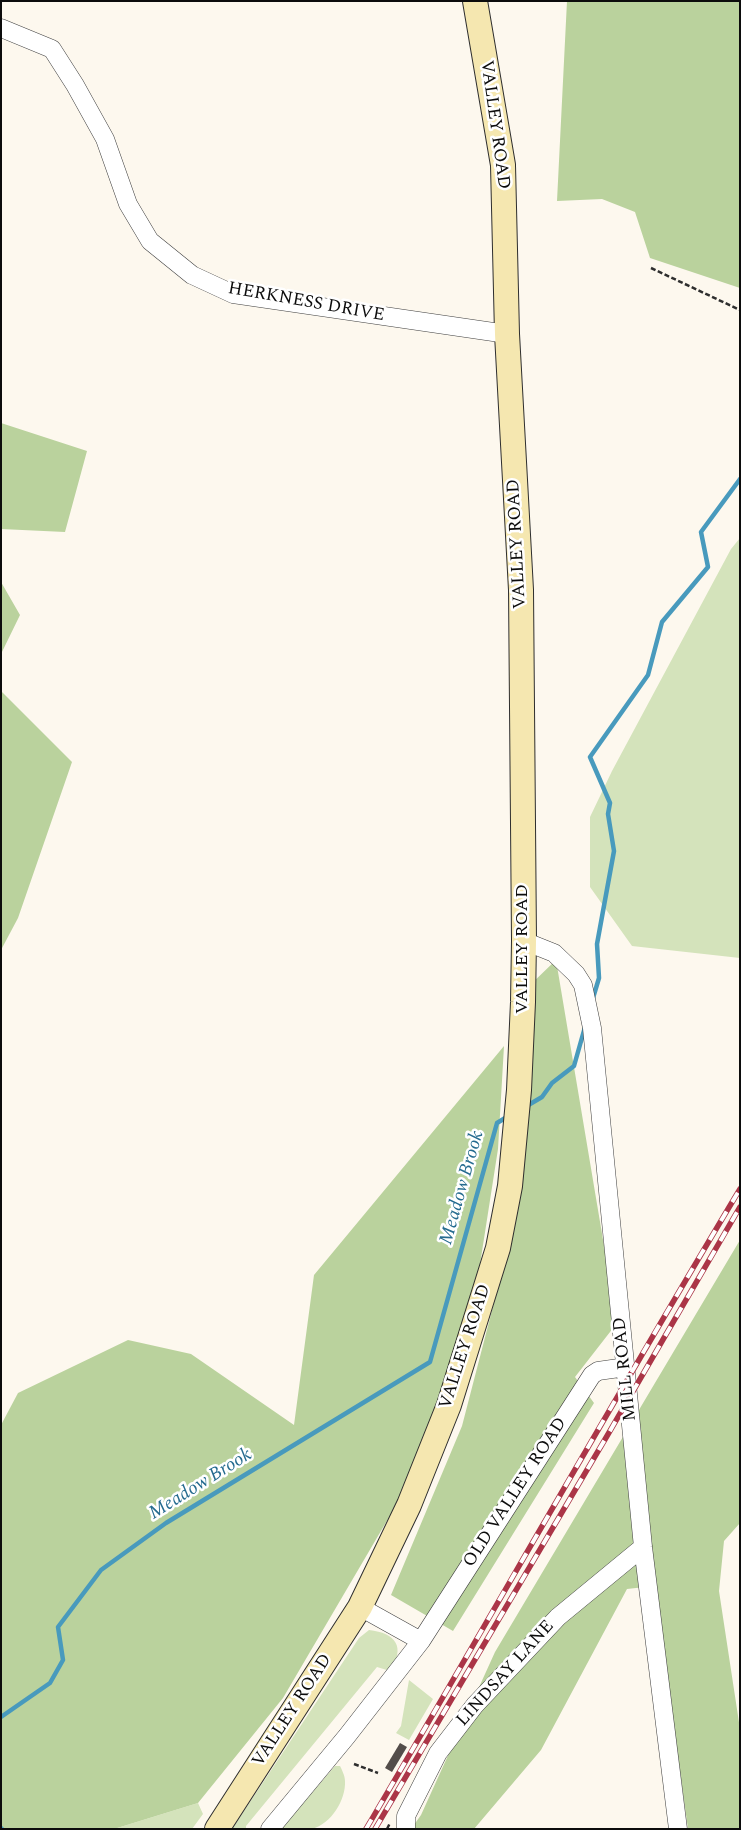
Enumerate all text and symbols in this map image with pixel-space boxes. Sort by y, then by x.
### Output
street label: VALLEY ROAD [474,59,514,191]
street label: HERKNESS DRIVE [226,279,386,327]
street label: VALLEY ROAD [504,478,532,610]
street label: VALLEY ROAD [512,884,534,1014]
water label: Meadow Brook [436,1128,490,1248]
street label: VALLEY ROAD [436,1282,496,1412]
street label: MILL ROAD [610,1316,642,1422]
street label: OLD VALLEY ROAD [459,1414,573,1572]
water label: Meadow Brook [145,1444,257,1526]
street label: LINDSAY LANE [453,1616,559,1732]
street label: VALLEY ROAD [249,1651,337,1771]

